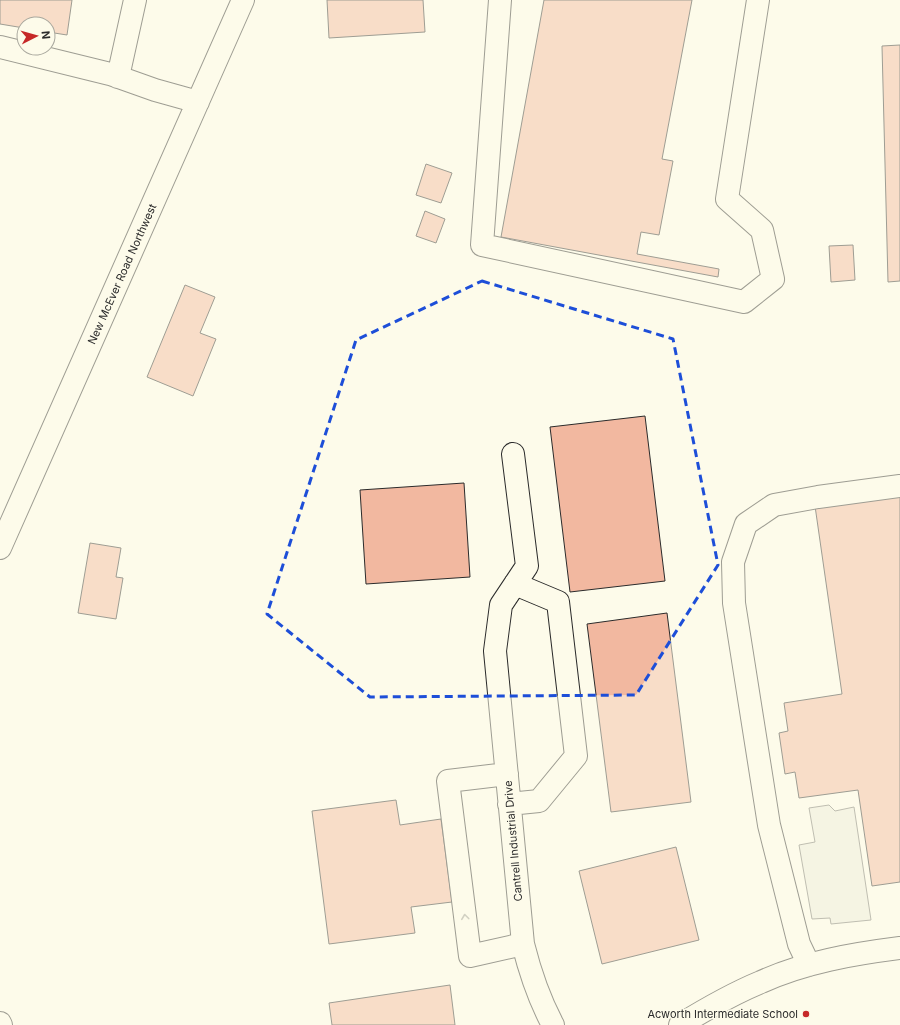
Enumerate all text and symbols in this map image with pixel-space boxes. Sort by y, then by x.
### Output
north arrow [16,16,56,56]
text: N [39,30,53,40]
street label: New McEver Road Northwest [85,201,160,347]
street label: Cantrell Industrial Drive [501,780,525,902]
one-way arrow [461,914,470,920]
place label: Acworth Intermediate School [647,1007,798,1021]
marker: Acworth Intermediate School [801,1009,811,1019]

